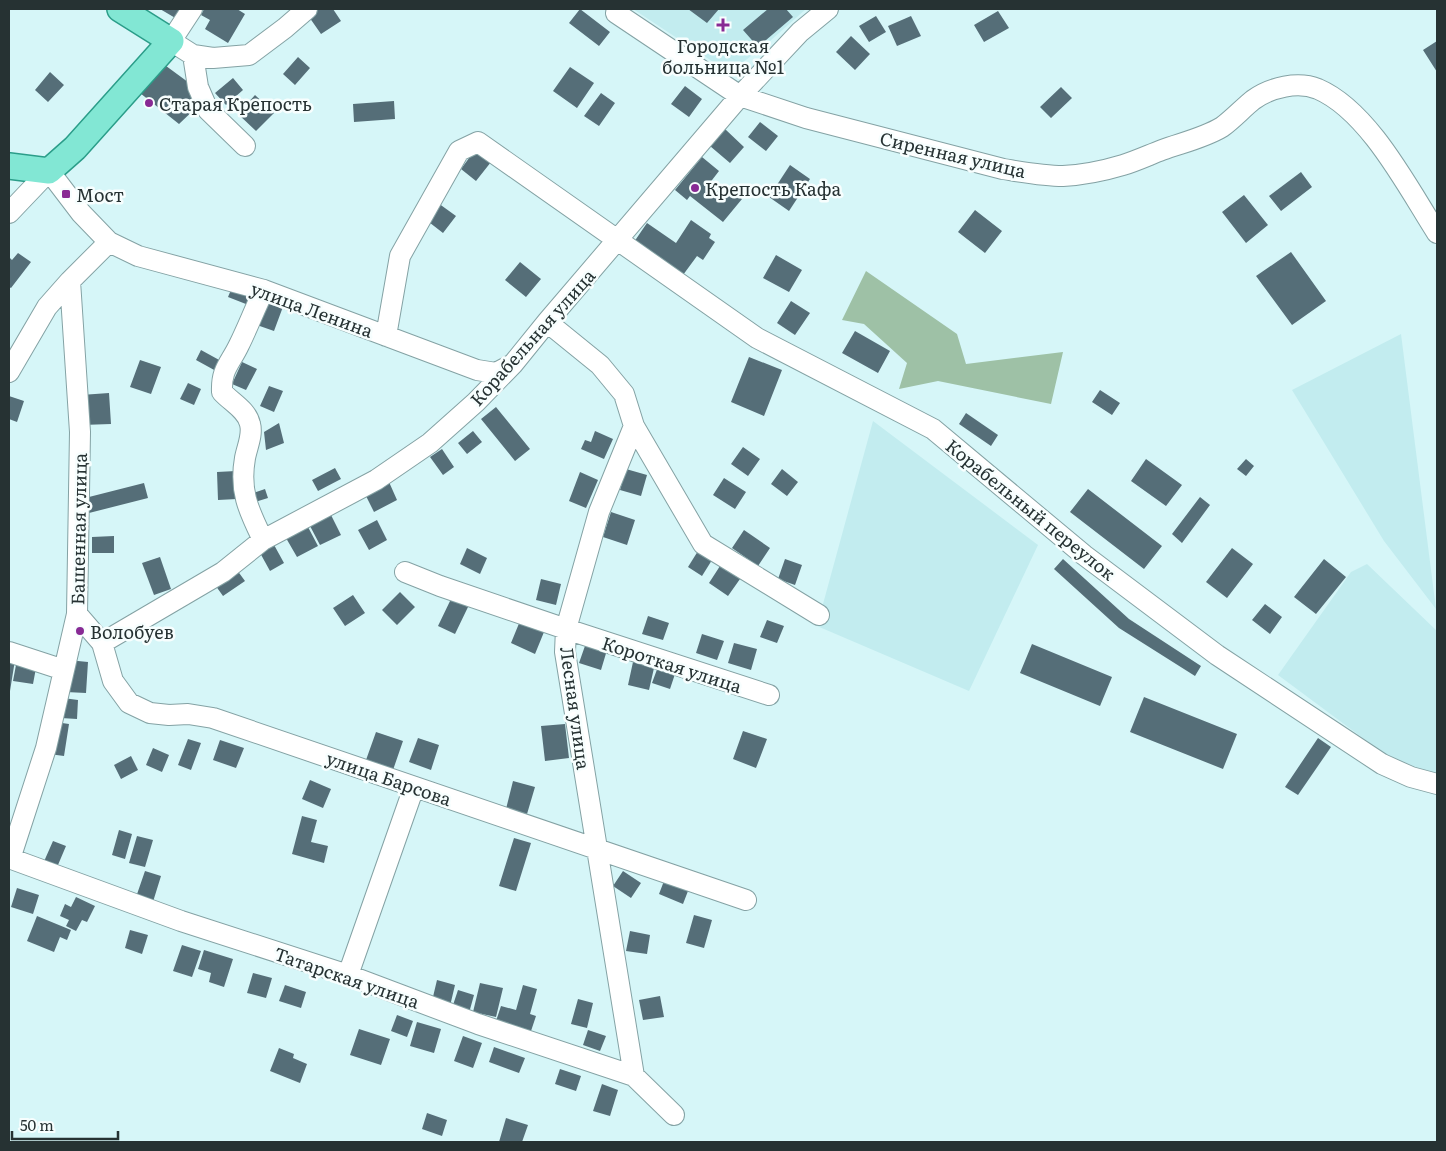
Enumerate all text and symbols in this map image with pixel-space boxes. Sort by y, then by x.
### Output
marker: Городская больница №1 [716,18,730,32]
place label: Городская больница №1 [662,32,784,80]
place label: Старая Крепость [159,90,312,117]
marker: Старая Крепость [143,97,155,109]
street label: Сиренная улица [877,124,1029,184]
place label: Крепость Кафа [705,175,842,202]
place label: Мост [76,181,124,208]
marker: Крепость Кафа [689,182,701,194]
marker: Мост [60,188,72,200]
street label: Корабельная улица [463,262,601,412]
street label: улица Ленина [247,274,377,344]
street label: Корабельный переулок [940,432,1122,586]
street label: Башенная улица [63,452,93,605]
place label: Волобуев [90,618,174,645]
marker: Волобуев [74,625,86,637]
street label: Короткая улица [599,629,746,699]
street label: Лесная улица [554,645,598,771]
street label: улица Барсова [323,744,455,812]
street label: Татарская улица [271,940,423,1015]
scale bar [12,1108,119,1140]
text: 50 m [20,1113,54,1136]

